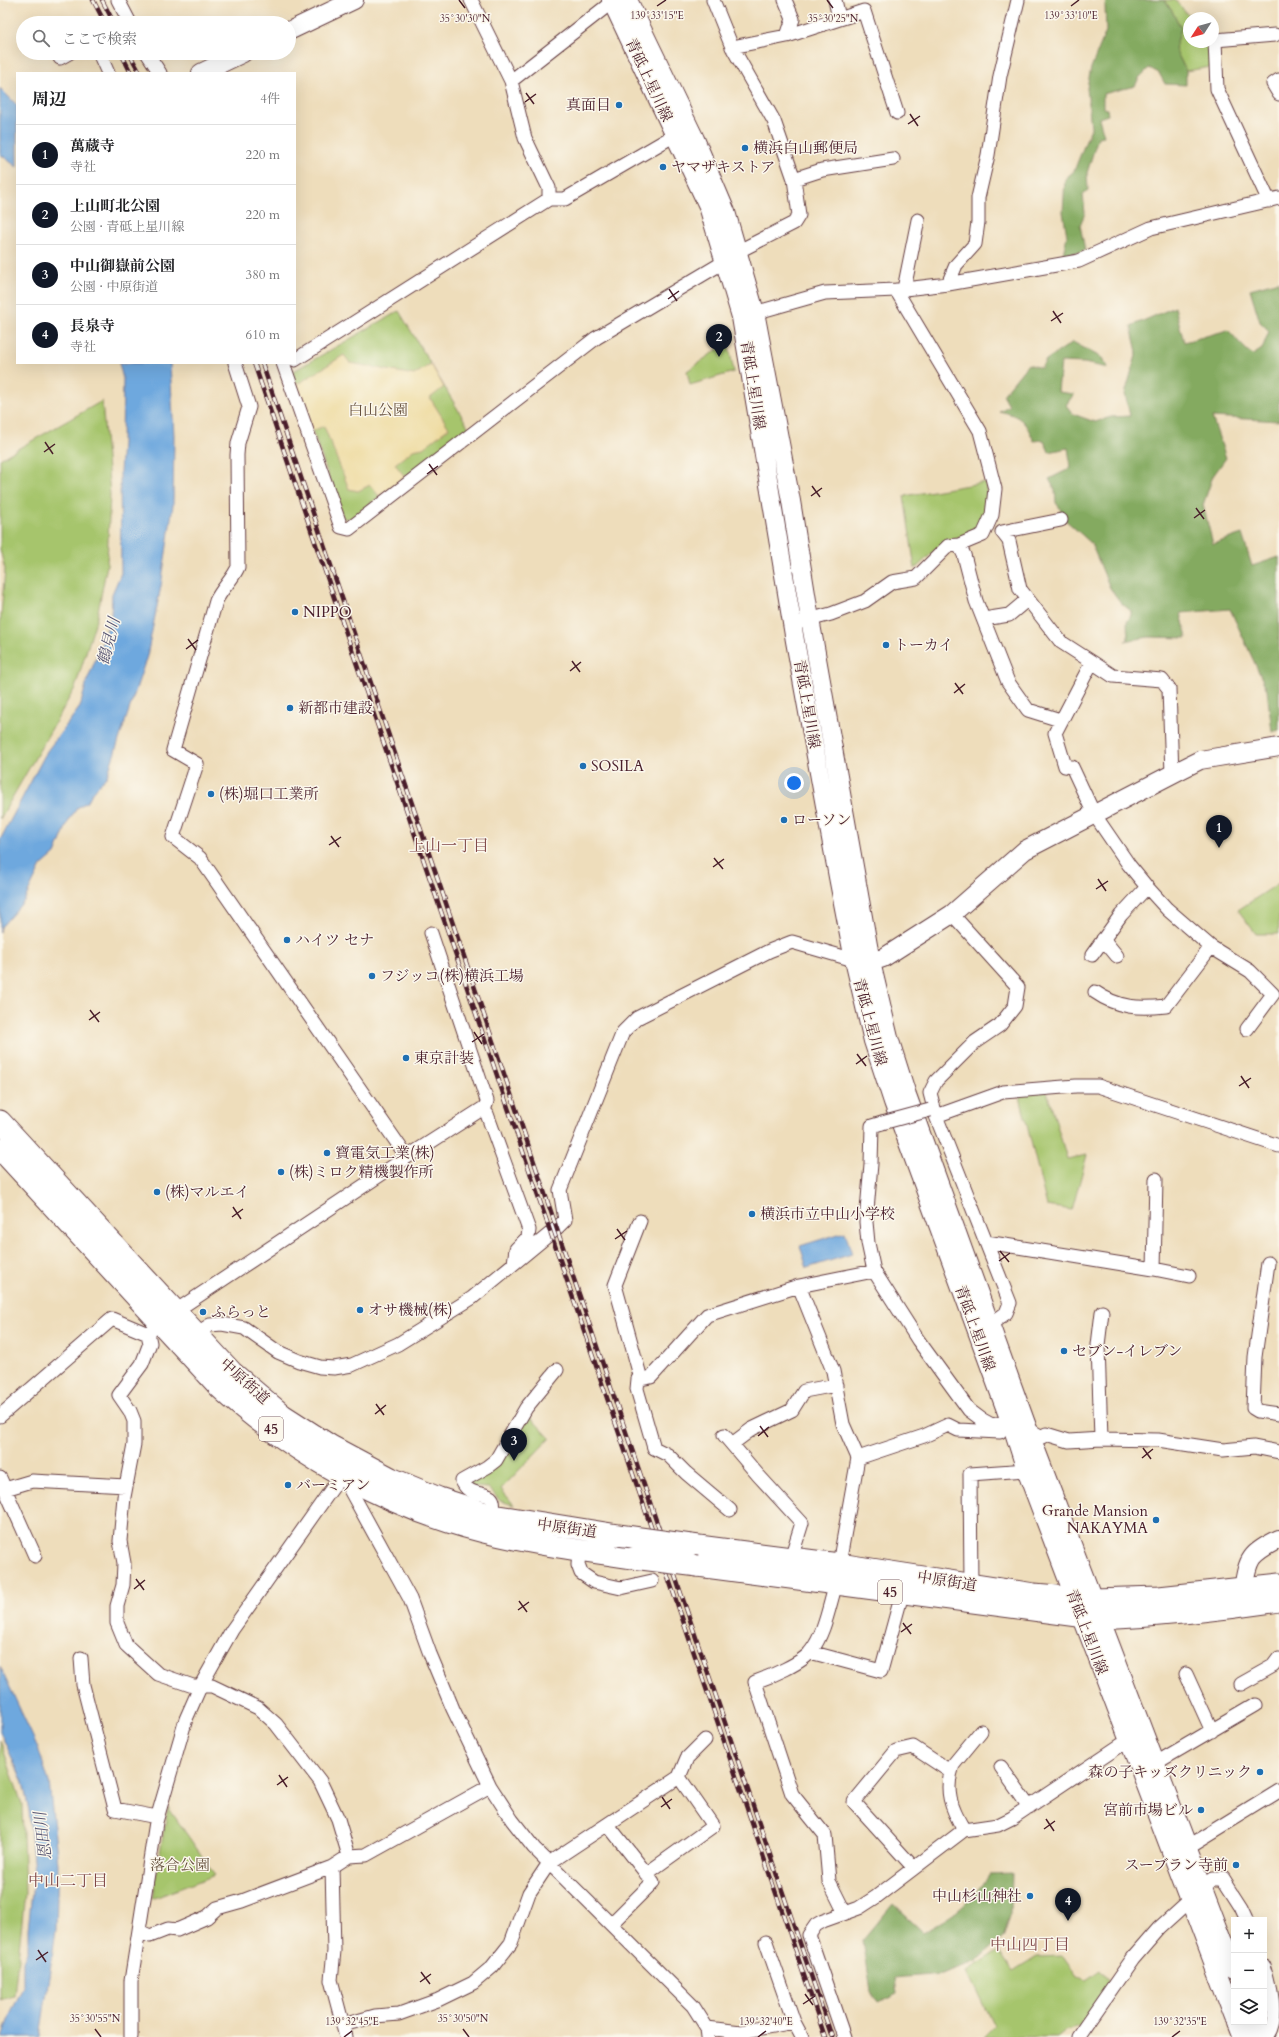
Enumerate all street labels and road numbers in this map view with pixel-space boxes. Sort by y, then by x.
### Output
street label: 青砥上星川線 [621,35,677,125]
street label: 青砥上星川線 [736,339,770,431]
street label: 青砥上星川線 [789,658,825,750]
street label: 青砥上星川線 [849,976,891,1068]
street label: 青砥上星川線 [950,1282,1000,1374]
street label: 中原街道 [216,1353,274,1409]
road number: 45 [259,1417,283,1441]
street label: 中原街道 [536,1514,598,1542]
street label: 中原街道 [916,1566,978,1596]
road number: 45 [878,1580,902,1604]
street label: 青砥上星川線 [1062,1586,1112,1678]

